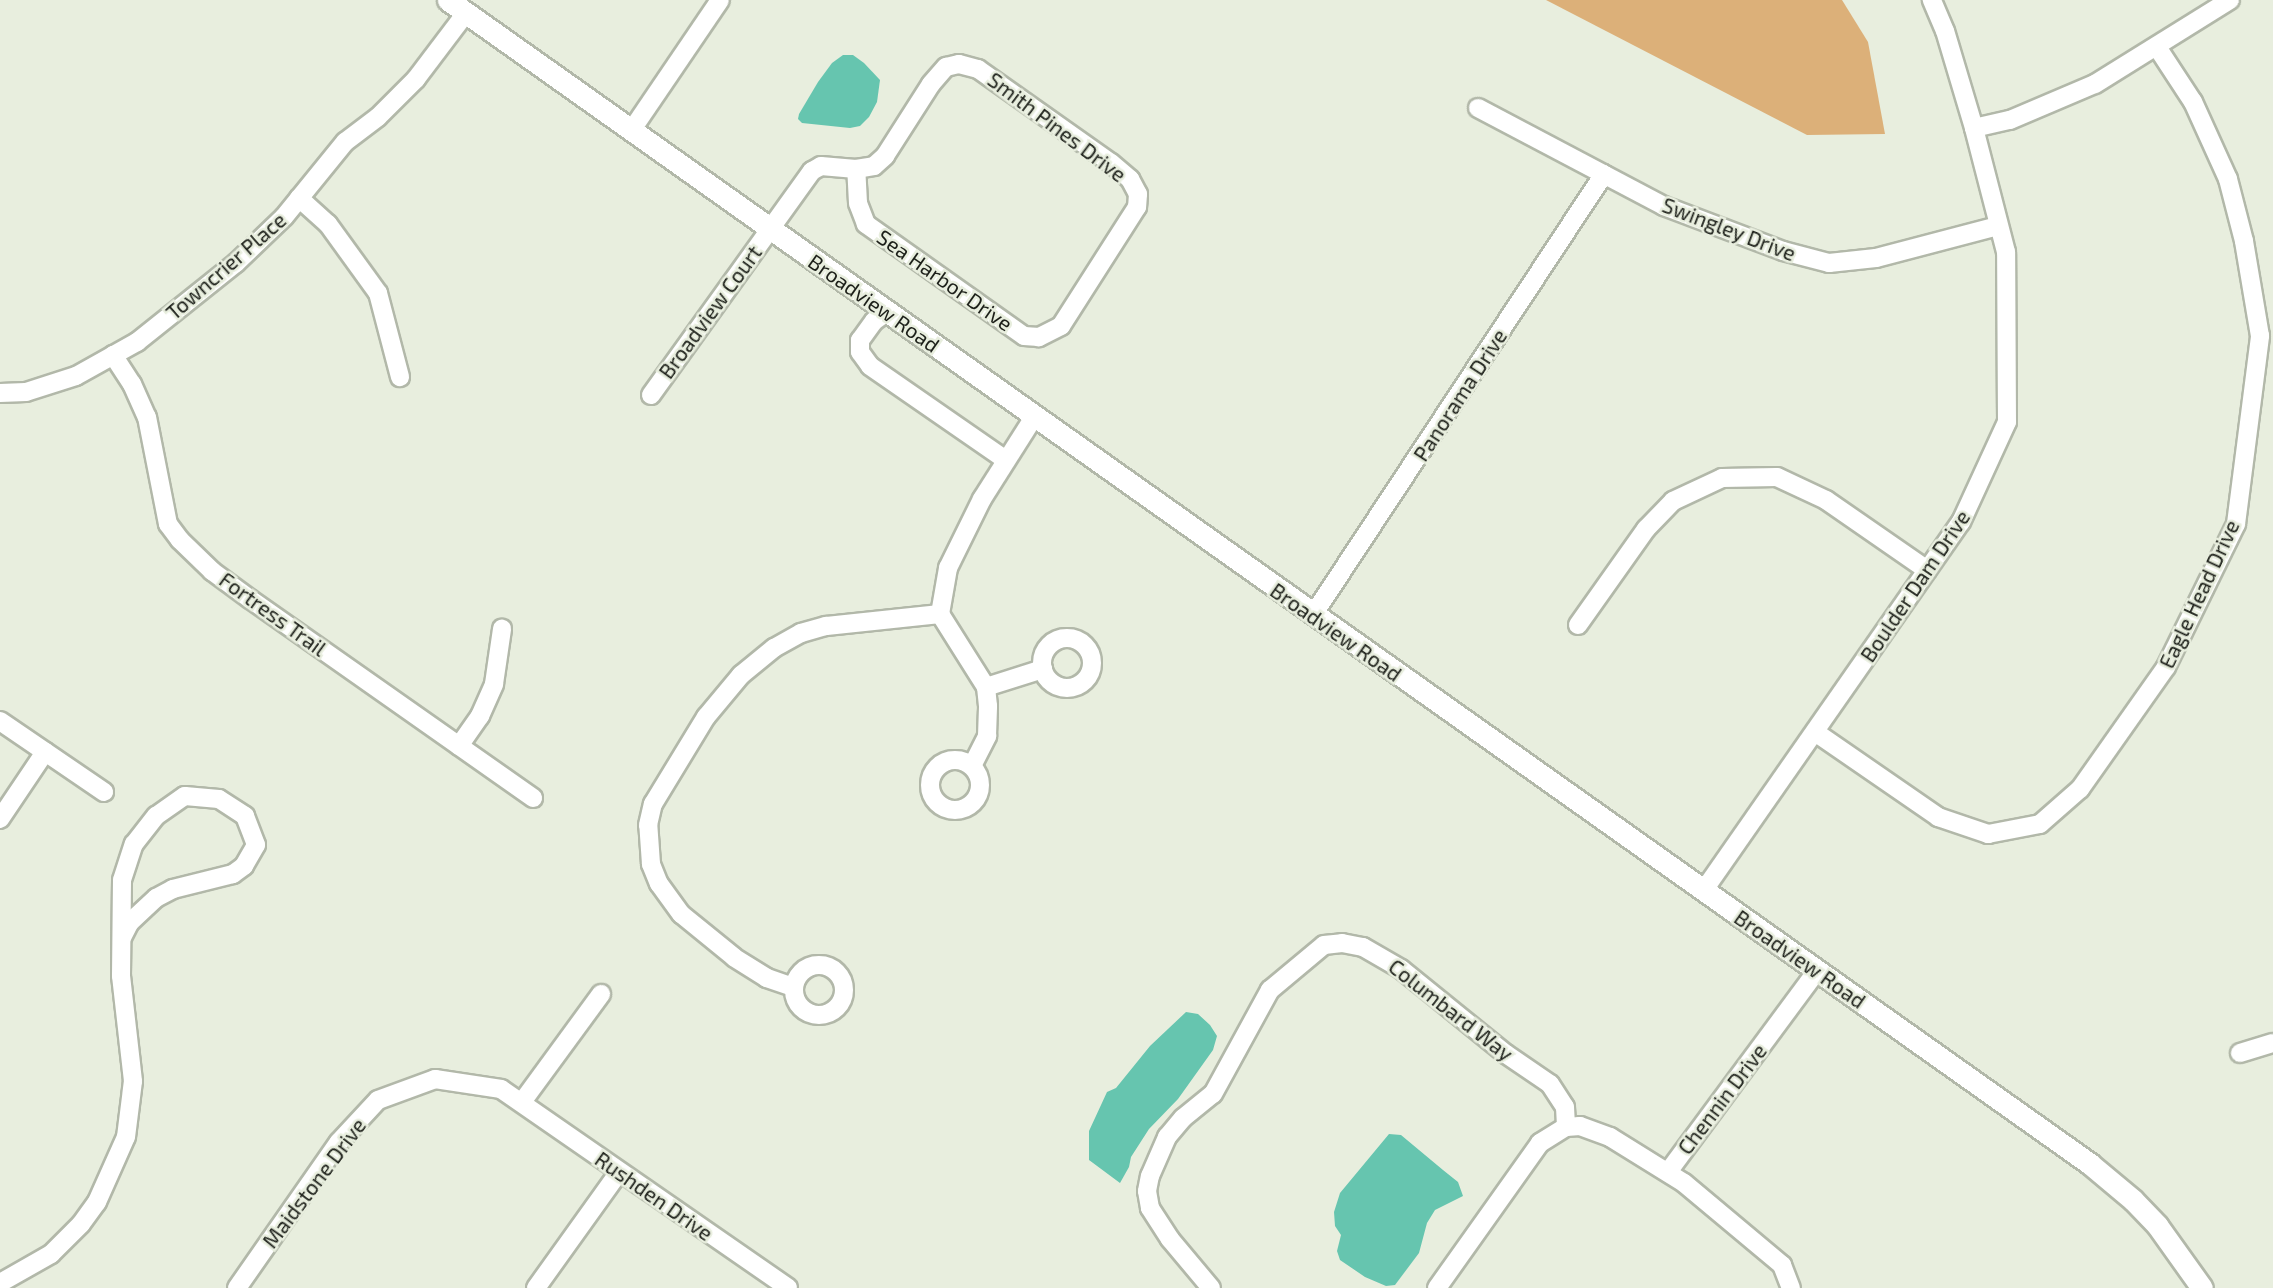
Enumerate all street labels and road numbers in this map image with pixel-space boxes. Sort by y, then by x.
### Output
street label: Smith Pines Drive [983,67,1131,187]
street label: Swingley Drive [1659,192,1799,266]
street label: Towncrier Place [161,207,291,325]
street label: Sea Harbor Drive [872,224,1018,336]
street label: Broadview Court [653,240,767,384]
street label: Broadview Road [803,248,945,358]
street label: Panorama Drive [1408,324,1512,466]
street label: Boulder Dam Drive [1855,505,1975,667]
street label: Eagle Head Drive [2154,516,2244,672]
street label: Fortress Trail [214,567,332,661]
street label: Broadview Road [1265,577,1407,687]
street label: Broadview Road [1729,904,1871,1014]
street label: Columbard Way [1384,954,1518,1066]
street label: Chennin Drive [1672,1039,1772,1159]
street label: Maidstone Drive [257,1113,371,1253]
street label: Rushden Drive [590,1146,718,1246]

